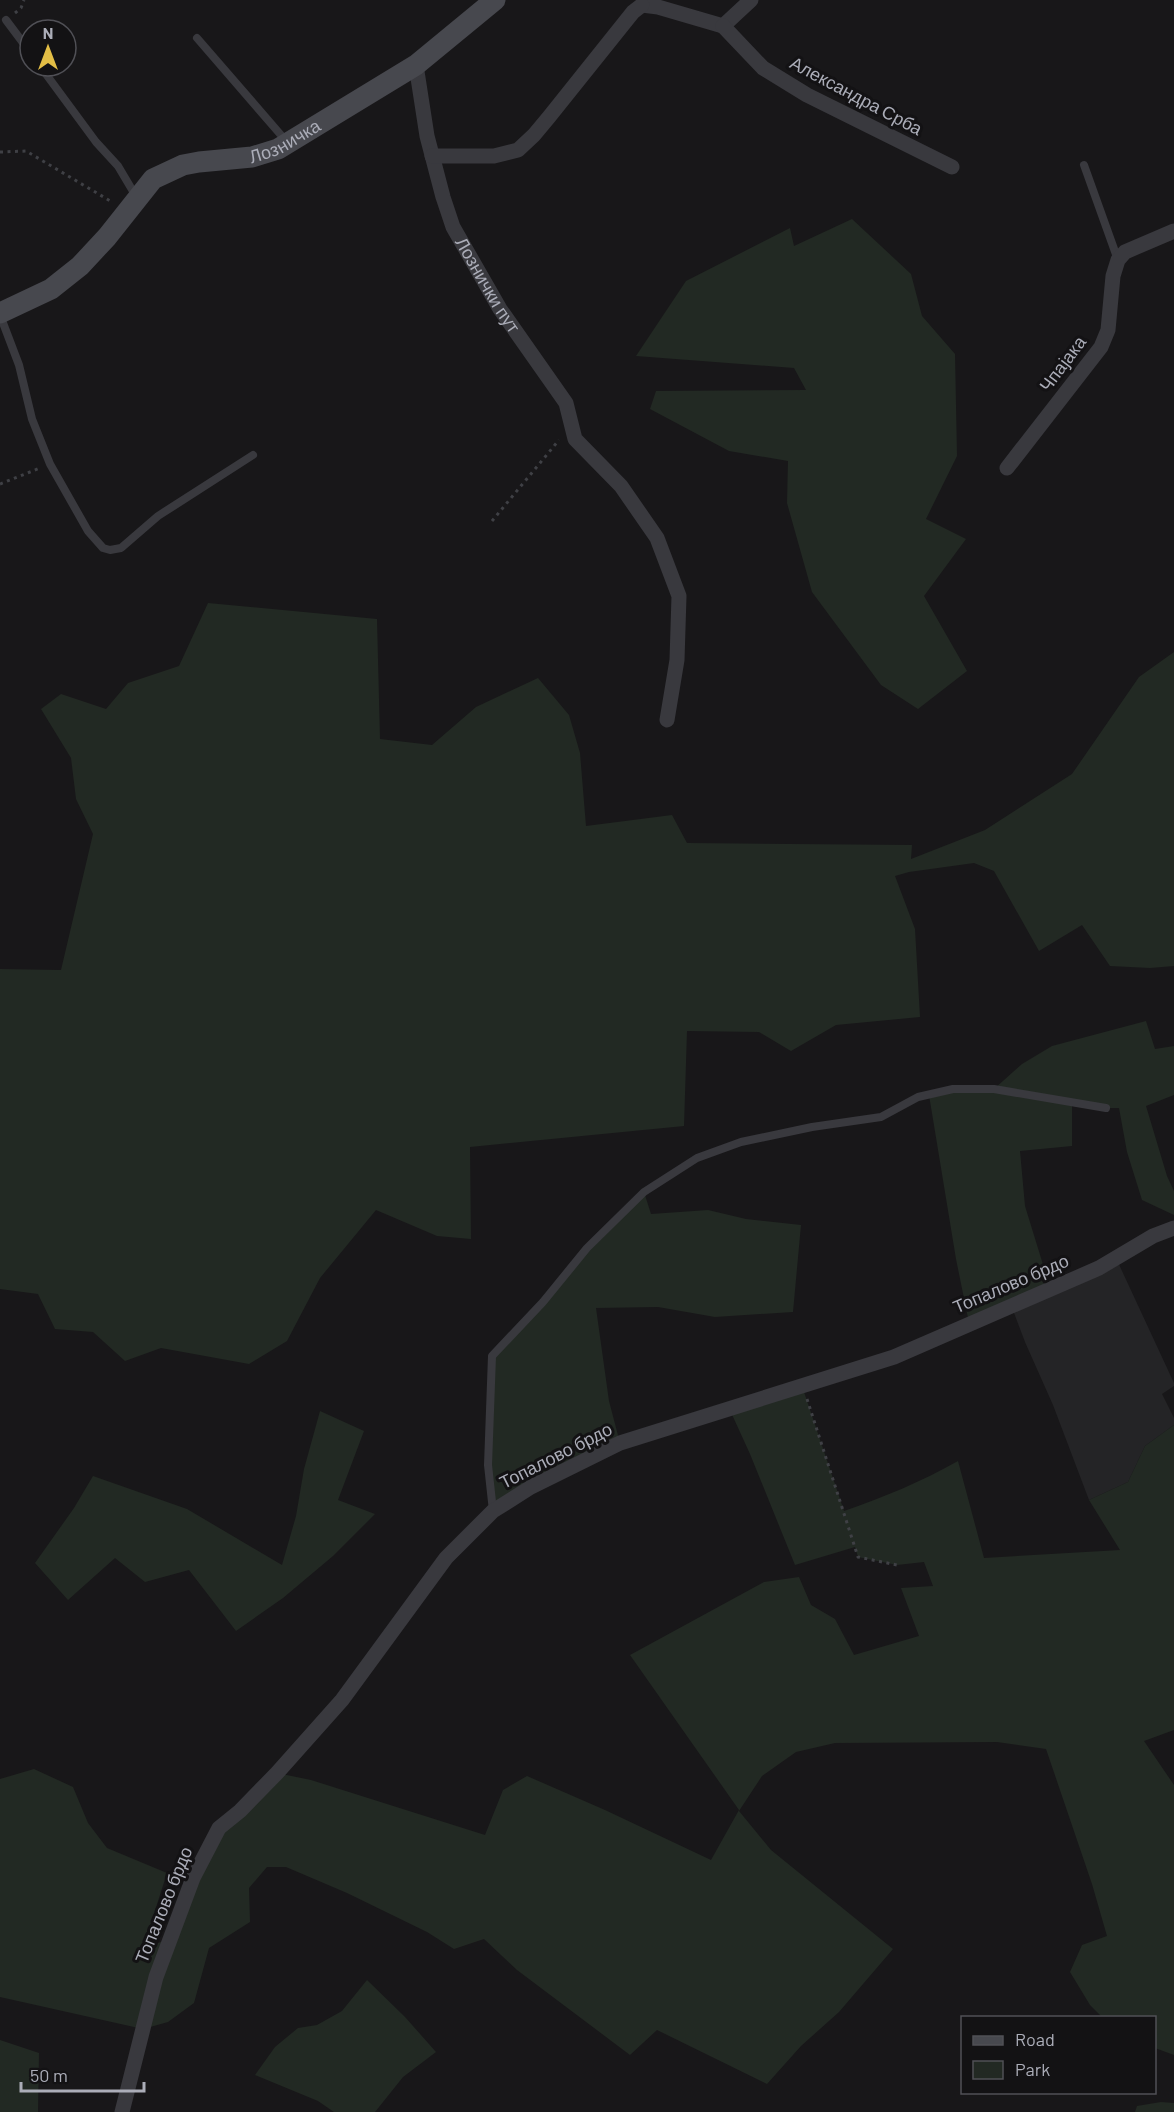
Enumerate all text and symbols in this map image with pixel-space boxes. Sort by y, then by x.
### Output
north arrow [18,18,78,78]
text: N [43,23,53,42]
street label: Александра Срба [787,51,927,140]
street label: Лозничка [246,113,325,167]
street label: Лознички пут [451,233,525,337]
street label: Чпајака [1034,330,1091,396]
street label: Топалово брдо [949,1249,1072,1317]
street label: Топалово брдо [496,1417,616,1493]
street label: Топалово брдо [130,1843,196,1966]
legend [961,2016,1156,2094]
text: Road [1015,2028,1055,2050]
scale bar [21,2055,144,2093]
text: Park [1015,2058,1050,2080]
text: 50 m [30,2064,68,2086]

